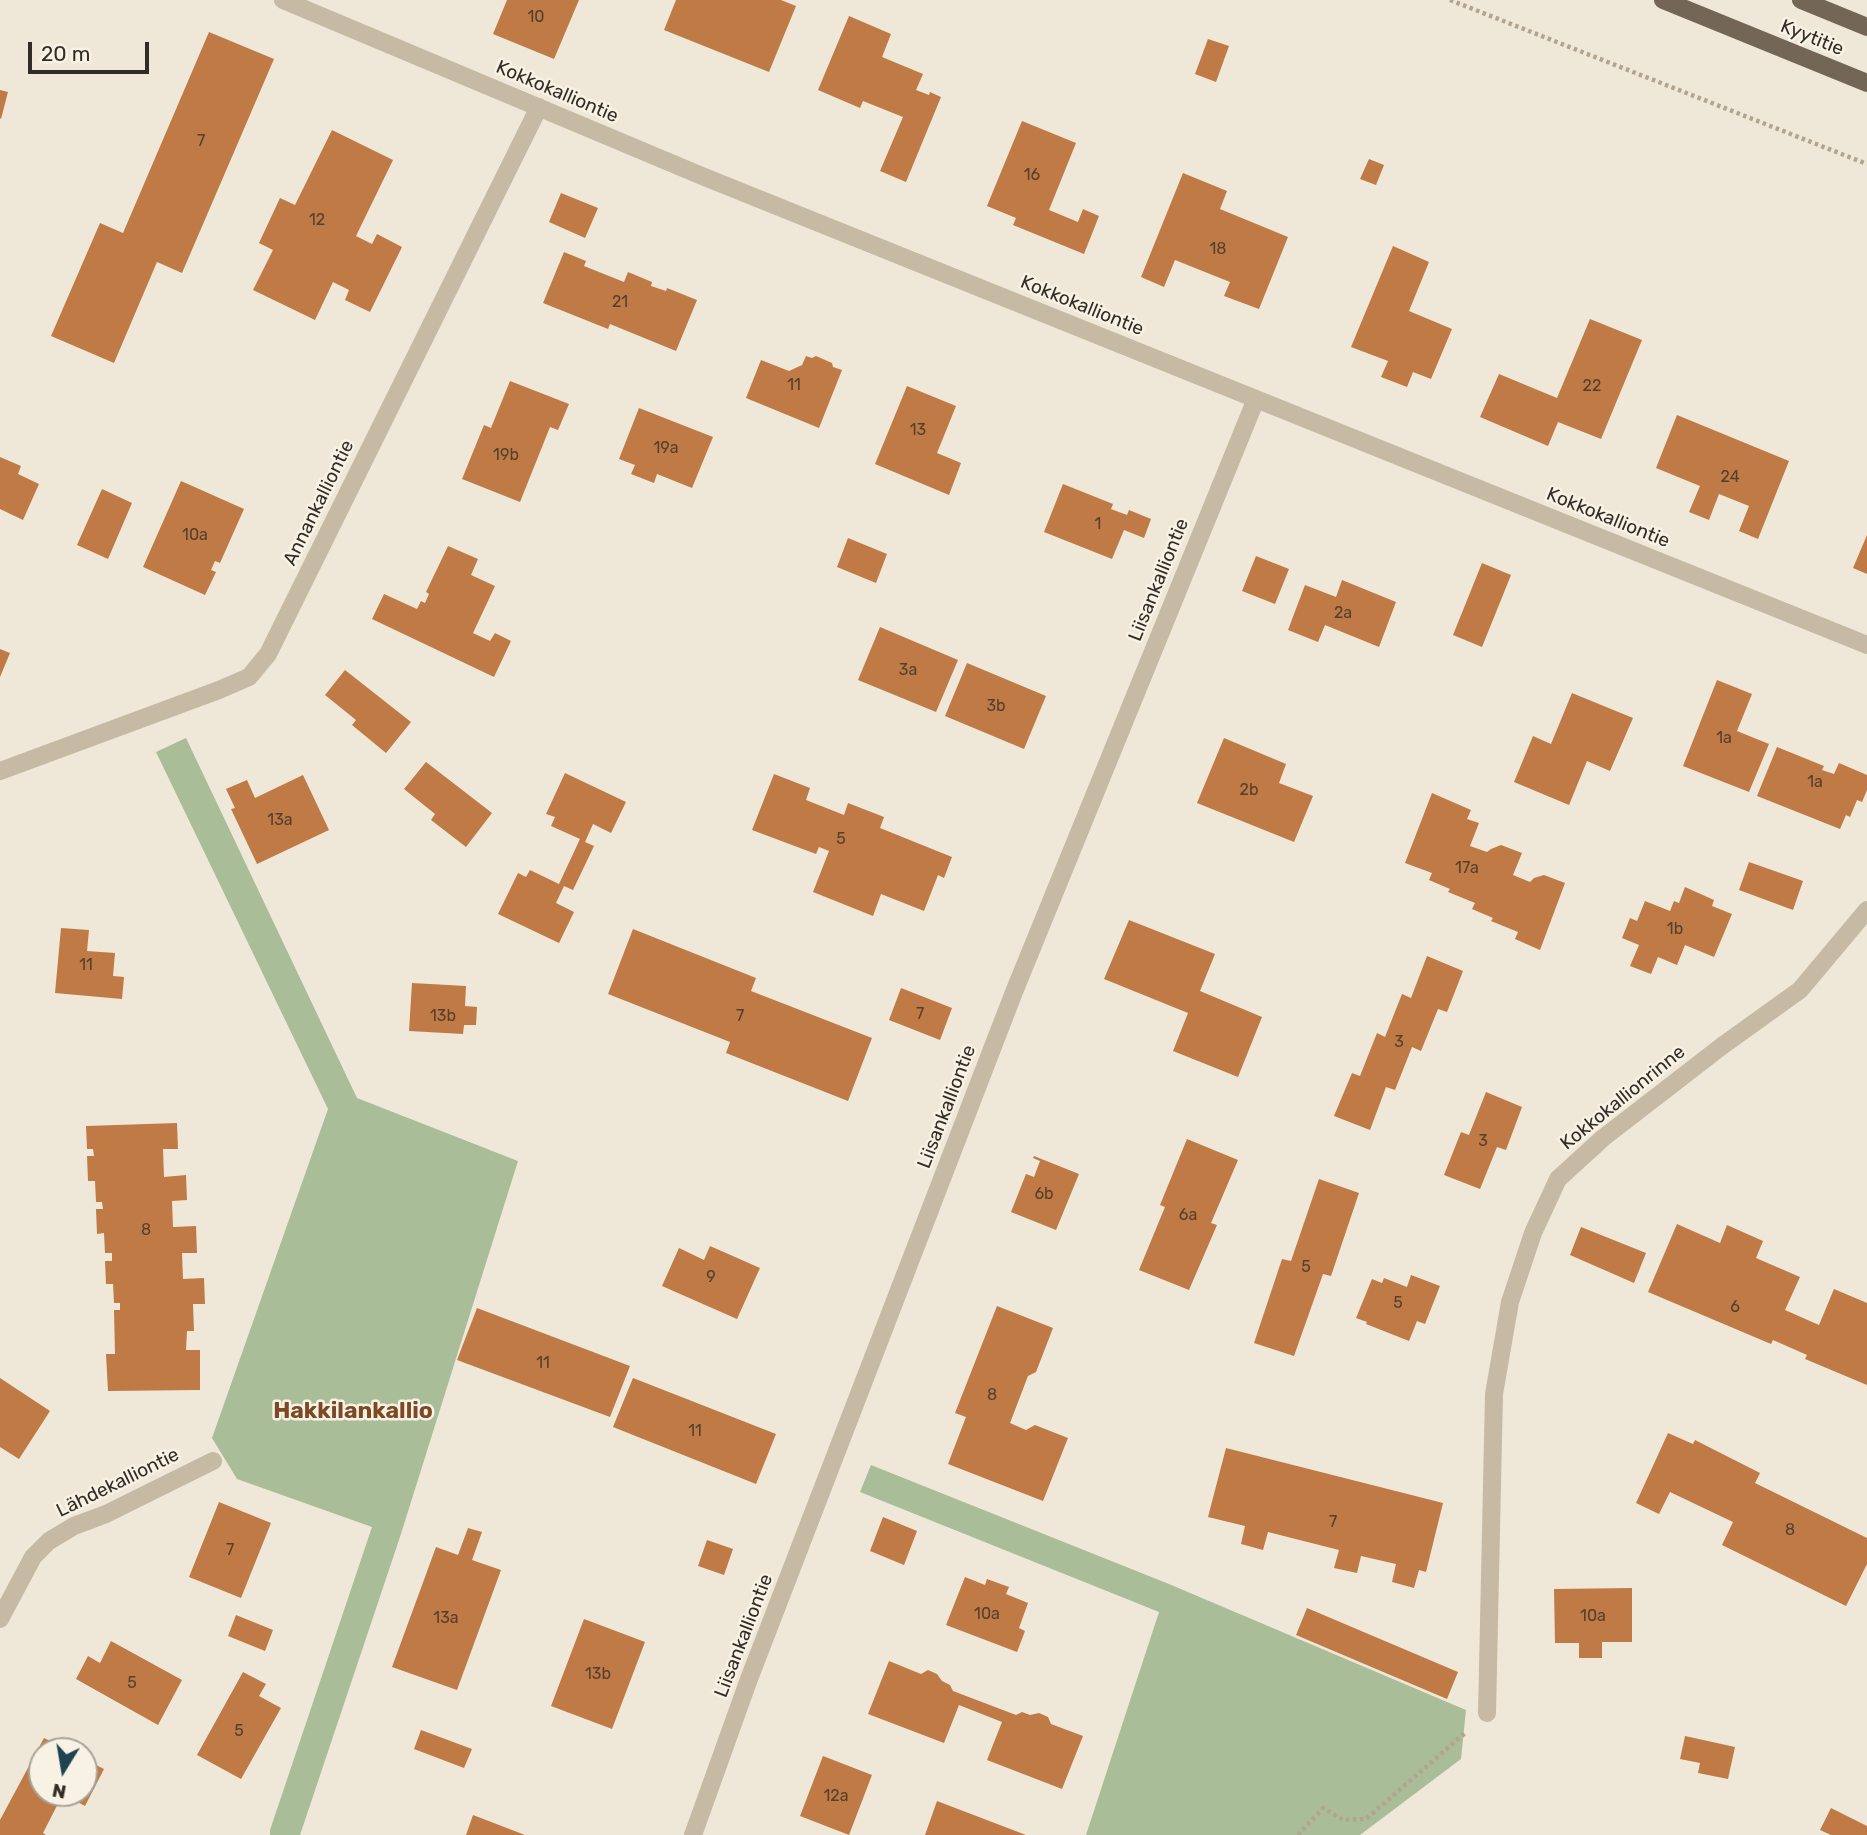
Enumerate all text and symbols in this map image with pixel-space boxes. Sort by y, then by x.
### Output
house number: 10 [527,7,545,27]
street label: Kyytitie [1777,15,1847,61]
scale bar [32,28,152,72]
text: 20 m [41,41,90,66]
street label: Kokkokalliontie [492,56,622,128]
house number: 7 [197,131,205,151]
house number: 16 [1024,165,1040,185]
house number: 12 [309,210,325,230]
house number: 18 [1209,239,1227,259]
street label: Kokkokalliontie [1017,271,1147,341]
house number: 21 [612,292,628,312]
house number: 11 [787,375,801,395]
house number: 22 [1583,376,1601,396]
house number: 13 [910,420,926,440]
street label: Annankalliontie [279,437,359,569]
house number: 19a [653,438,679,458]
house number: 19b [493,445,519,465]
house number: 24 [1720,467,1740,487]
street label: Kokkokalliontie [1543,483,1673,553]
house number: 1 [1095,514,1101,534]
street label: Liisankalliontie [1124,515,1194,645]
house number: 10a [182,525,208,545]
house number: 2a [1334,603,1352,623]
house number: 3a [899,660,917,680]
house number: 3b [986,696,1006,716]
house number: 1a [1716,728,1732,748]
house number: 1a [1807,772,1823,792]
house number: 2b [1240,780,1258,800]
house number: 13a [267,810,293,830]
house number: 5 [836,829,846,849]
house number: 17a [1455,858,1479,878]
house number: 1b [1667,919,1683,939]
house number: 11 [79,955,93,975]
house number: 7 [916,1004,924,1024]
house number: 13b [430,1006,456,1026]
house number: 7 [736,1006,744,1026]
house number: 3 [1394,1032,1404,1052]
street label: Kokkokallionrinne [1556,1041,1690,1155]
street label: Liisankalliontie [913,1042,981,1172]
house number: 3 [1478,1131,1488,1151]
house number: 6b [1034,1184,1054,1204]
house number: 6a [1179,1205,1197,1225]
house number: 8 [141,1220,151,1240]
house number: 5 [1301,1257,1311,1277]
house number: 9 [706,1267,716,1287]
house number: 5 [1393,1293,1403,1313]
house number: 6 [1730,1297,1740,1317]
house number: 11 [536,1353,550,1373]
house number: 8 [987,1385,997,1405]
district label: Hakkilankallio [273,1397,433,1425]
house number: 11 [688,1421,702,1441]
street label: Lähdekalliontie [53,1443,183,1523]
house number: 7 [1329,1512,1337,1532]
house number: 8 [1785,1520,1795,1540]
house number: 7 [226,1540,234,1560]
street label: Liisankalliontie [710,1571,778,1701]
house number: 10a [974,1604,1000,1624]
house number: 10a [1580,1606,1606,1626]
house number: 13a [433,1608,459,1628]
house number: 13b [585,1664,611,1684]
house number: 5 [127,1673,137,1693]
house number: 5 [234,1721,244,1741]
north arrow [28,1737,98,1807]
text: N [50,1779,68,1804]
house number: 12a [823,1786,849,1806]

